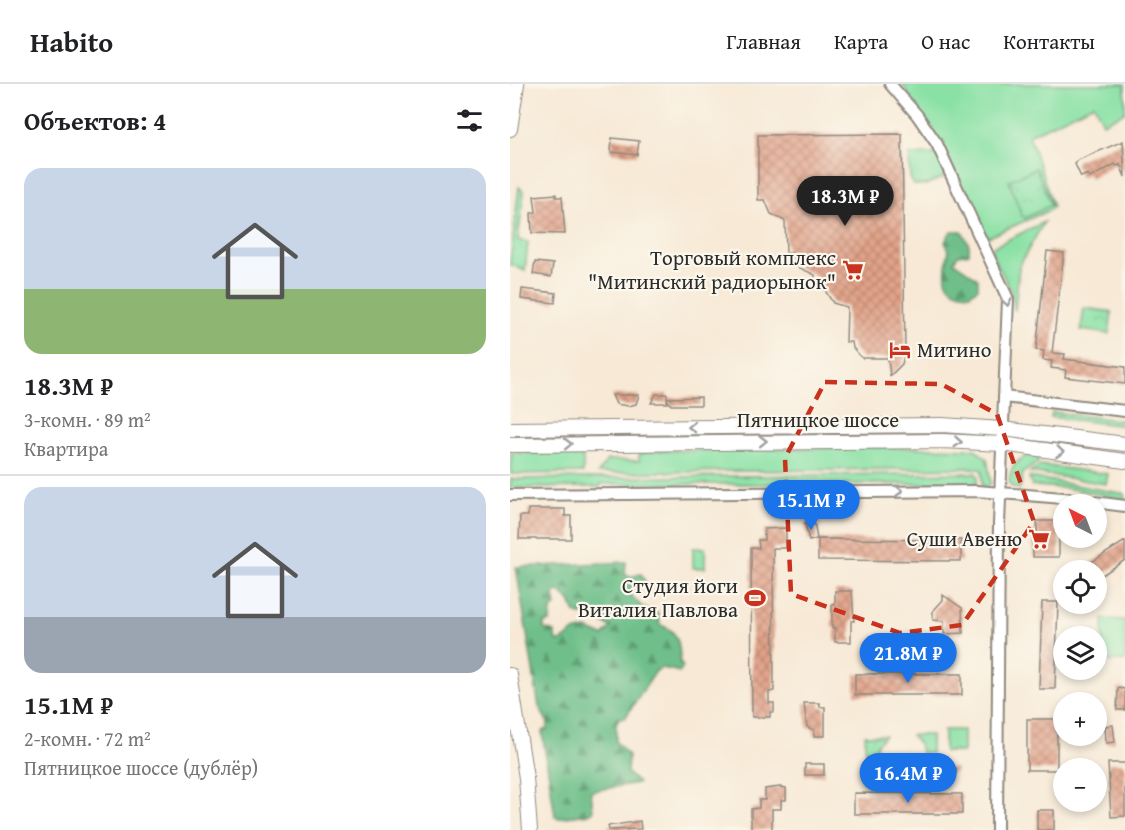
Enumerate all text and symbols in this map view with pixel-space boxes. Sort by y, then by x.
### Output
text: Habito [30,21,113,62]
text: Главная [726,26,801,57]
text: Карта [834,26,888,57]
text: О нас [921,26,970,57]
text: Контакты [1003,26,1095,57]
text: Объектов: 4 [24,101,167,140]
icon: filters [453,104,486,137]
pin: 18.3M ₽ [790,176,900,227]
text: 18.3M ₽ [811,181,879,210]
icon: home [201,207,309,315]
place label: Торговый комплекс "Митинский радиорынок" [588,242,836,297]
supermarket icon: Торговый комплекс "Митинский радиорынок" [841,258,865,282]
one-way arrow [1000,297,1013,307]
place label: Митино [917,334,992,365]
hotel icon: Митино [888,338,912,362]
text: 18.3M ₽ [24,366,113,405]
street label: Пятницкое шоссе [737,404,899,435]
text: 3-комн. · 89 m² [24,405,151,434]
one-way arrow [687,421,696,433]
text: Квартира [24,434,108,463]
one-way arrow [759,435,768,447]
one-way arrow [954,435,963,448]
one-way arrow [564,437,573,450]
one-way arrow [1055,445,1064,458]
pin: 15.1M ₽ [756,480,866,531]
text: 15.1M ₽ [777,485,845,514]
one-way arrow [895,485,904,497]
north arrow [1053,494,1107,548]
map controls [1053,494,1107,812]
place label: Суши Авеню [907,523,1022,554]
icon: home [201,526,309,634]
supermarket icon: Суши Авеню [1027,527,1051,551]
button: locate [1053,560,1107,614]
place label: Студия йоги Виталия Павлова [578,570,738,625]
sports icon: Студия йоги Виталия Павлова [743,586,767,610]
button: layers [1053,626,1107,680]
pin: 21.8M ₽ [853,633,963,684]
text: 21.8M ₽ [874,638,942,667]
text: 15.1M ₽ [24,685,113,724]
button: + [1053,692,1107,746]
text: 2-комн. · 72 m² [24,724,151,753]
text: Пятницкое шоссе (дублёр) [24,753,258,782]
pin: 16.4M ₽ [853,753,963,804]
text: 16.4M ₽ [874,758,942,787]
button: − [1053,758,1107,812]

